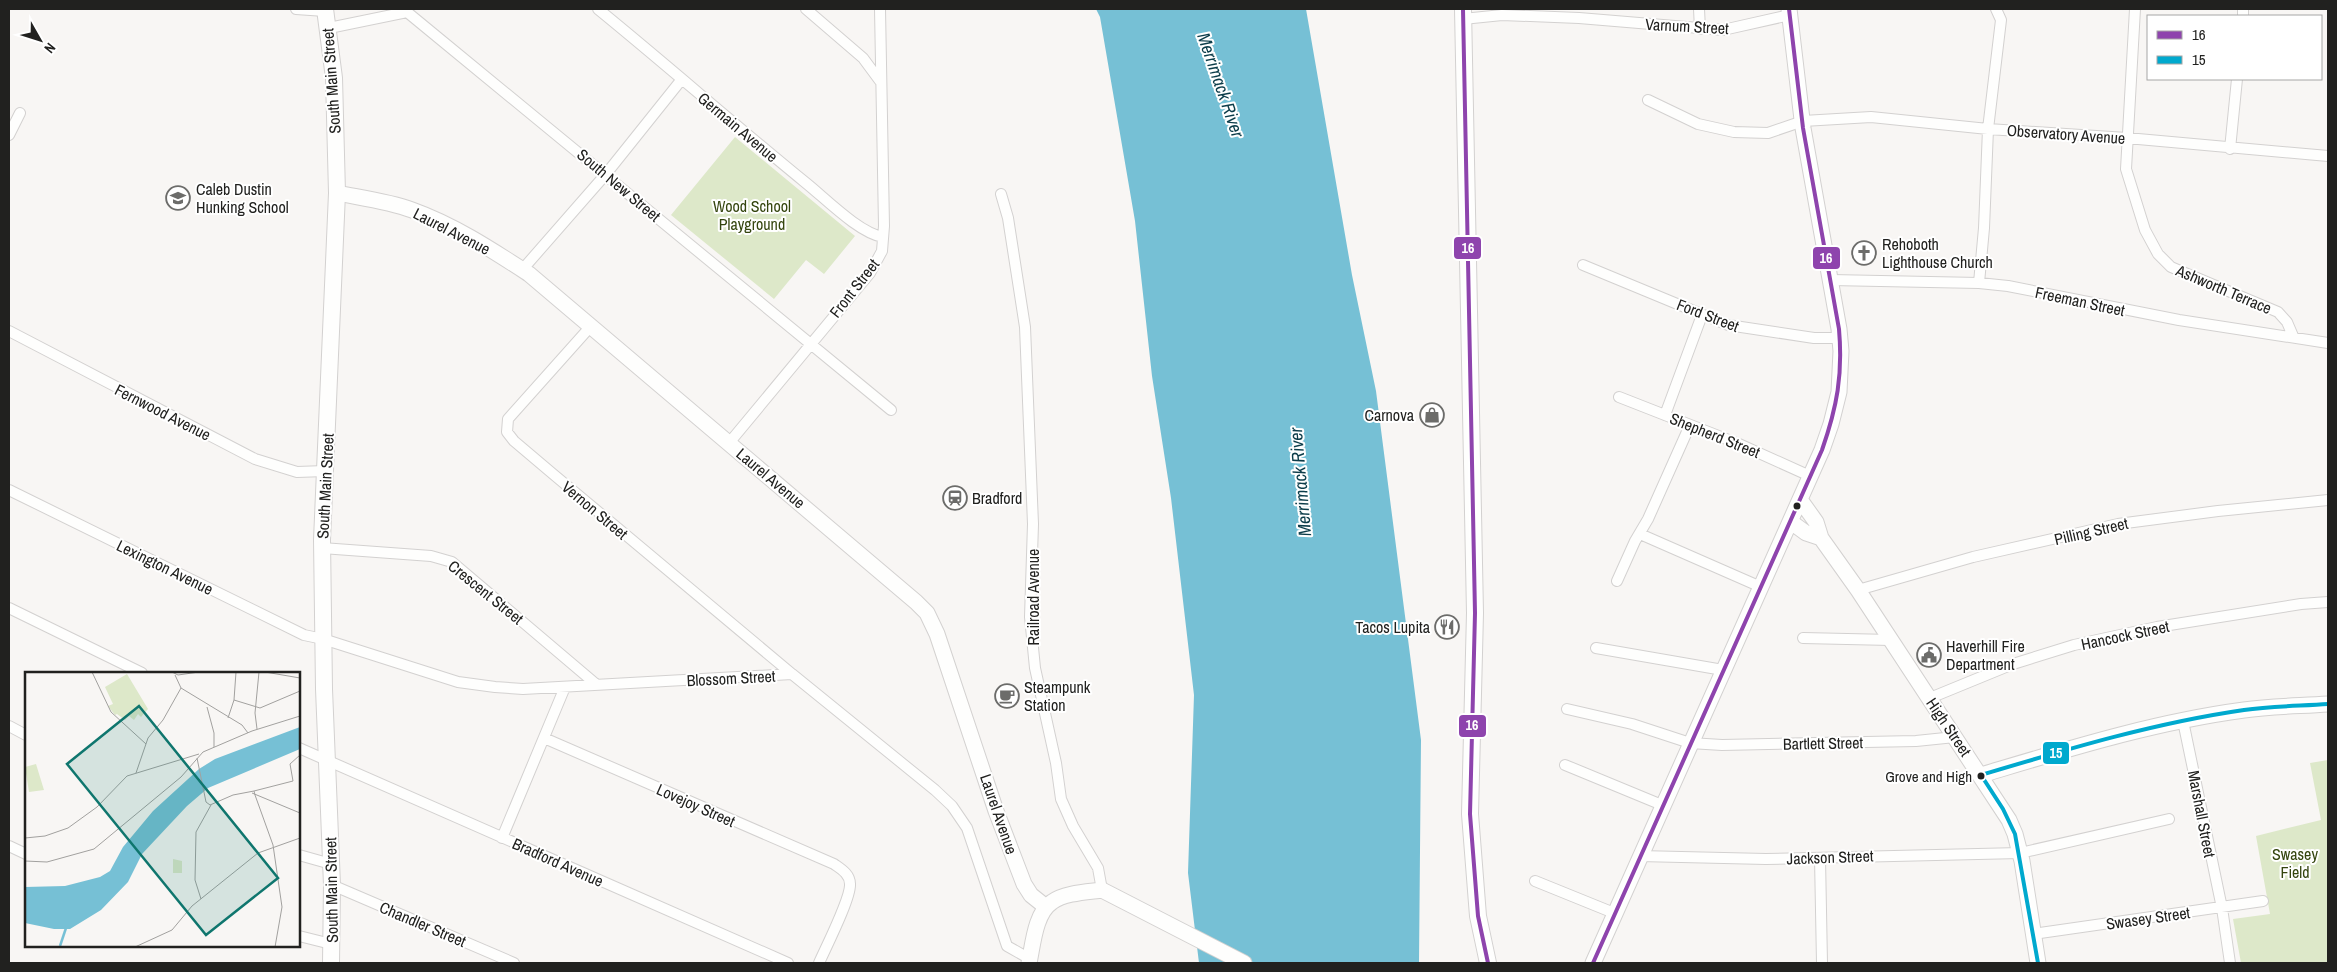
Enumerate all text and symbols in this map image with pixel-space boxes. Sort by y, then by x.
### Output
street label: Varnum Street [1645,13,1730,39]
north arrow [15,15,65,65]
legend [2147,15,2322,80]
text: 16 [2192,24,2206,45]
street label: South Main Street [316,27,346,135]
water label: Merrimack River [1191,29,1251,142]
text: N [40,39,60,57]
text: 15 [2192,49,2206,70]
street label: Germain Avenue [693,87,783,167]
street label: Observatory Avenue [2006,119,2126,149]
street label: South New Street [573,144,666,227]
place label: Caleb Dustin Hunking School [196,178,289,218]
school or university icon: Caleb Dustin Hunking School [165,185,191,211]
park label: Wood School Playground [713,195,791,235]
street label: Laurel Avenue [410,202,494,260]
place label: Rehoboth Lighthouse Church [1882,233,1993,273]
line badge: 16 [1453,236,1482,260]
text: 16 [1462,239,1474,257]
church icon: Rehoboth Lighthouse Church [1851,240,1877,266]
line badge: 16 [1812,246,1841,270]
text: 16 [1820,249,1832,267]
street label: Front Street [824,254,884,322]
street label: Ashworth Terrace [2172,259,2275,319]
street label: Freeman Street [2033,281,2127,321]
street label: Ford Street [1674,293,1743,337]
street label: Fernwood Avenue [111,378,215,446]
shop icon: Carnova [1419,402,1445,428]
place label: Carnova [1364,404,1415,426]
street label: Shepherd Street [1667,407,1764,463]
water label: Merrimack River [1283,426,1317,537]
street label: South Main Street [311,432,339,539]
street label: Laurel Avenue [732,443,810,513]
street label: Vernon Street [557,476,633,544]
station icon: Bradford [942,485,968,511]
place label: Bradford [972,487,1022,509]
unlabelled marker [1792,501,1802,511]
street label: Pilling Street [2052,512,2130,550]
street label: Lexington Avenue [113,534,217,600]
street label: Railroad Avenue [1022,549,1044,645]
street label: Crescent Street [444,555,529,629]
restaurant icon: Tacos Lupita [1434,614,1460,640]
street label: Hancock Street [2079,615,2171,655]
place label: Tacos Lupita [1355,616,1431,638]
place label: Haverhill Fire Department [1946,635,2025,675]
public building icon: Haverhill Fire Department [1916,642,1942,668]
street label: Blossom Street [686,665,776,691]
inset map [25,672,300,947]
place label: Steampunk Station [1024,676,1091,716]
cafe icon: Steampunk Station [994,683,1020,709]
street label: High Street [1921,693,1977,761]
line badge: 16 [1458,714,1487,738]
text: 16 [1466,716,1478,734]
street label: Bartlett Street [1783,731,1864,755]
line badge: 15 [2042,741,2070,765]
text: 15 [2050,744,2063,762]
place label: Grove and High [1885,766,1972,787]
street label: Marshall Street [2183,769,2221,860]
street label: Laurel Avenue [975,771,1023,857]
marker: Grove and High [1976,771,1986,781]
street label: Lovejoy Street [653,778,739,832]
street label: Bradford Avenue [509,832,607,892]
street label: South Main Street [319,837,343,943]
park label: Swasey Field [2272,843,2318,883]
street label: Jackson Street [1786,844,1874,870]
street label: Chandler Street [376,896,470,952]
street label: Swasey Street [2105,901,2192,935]

